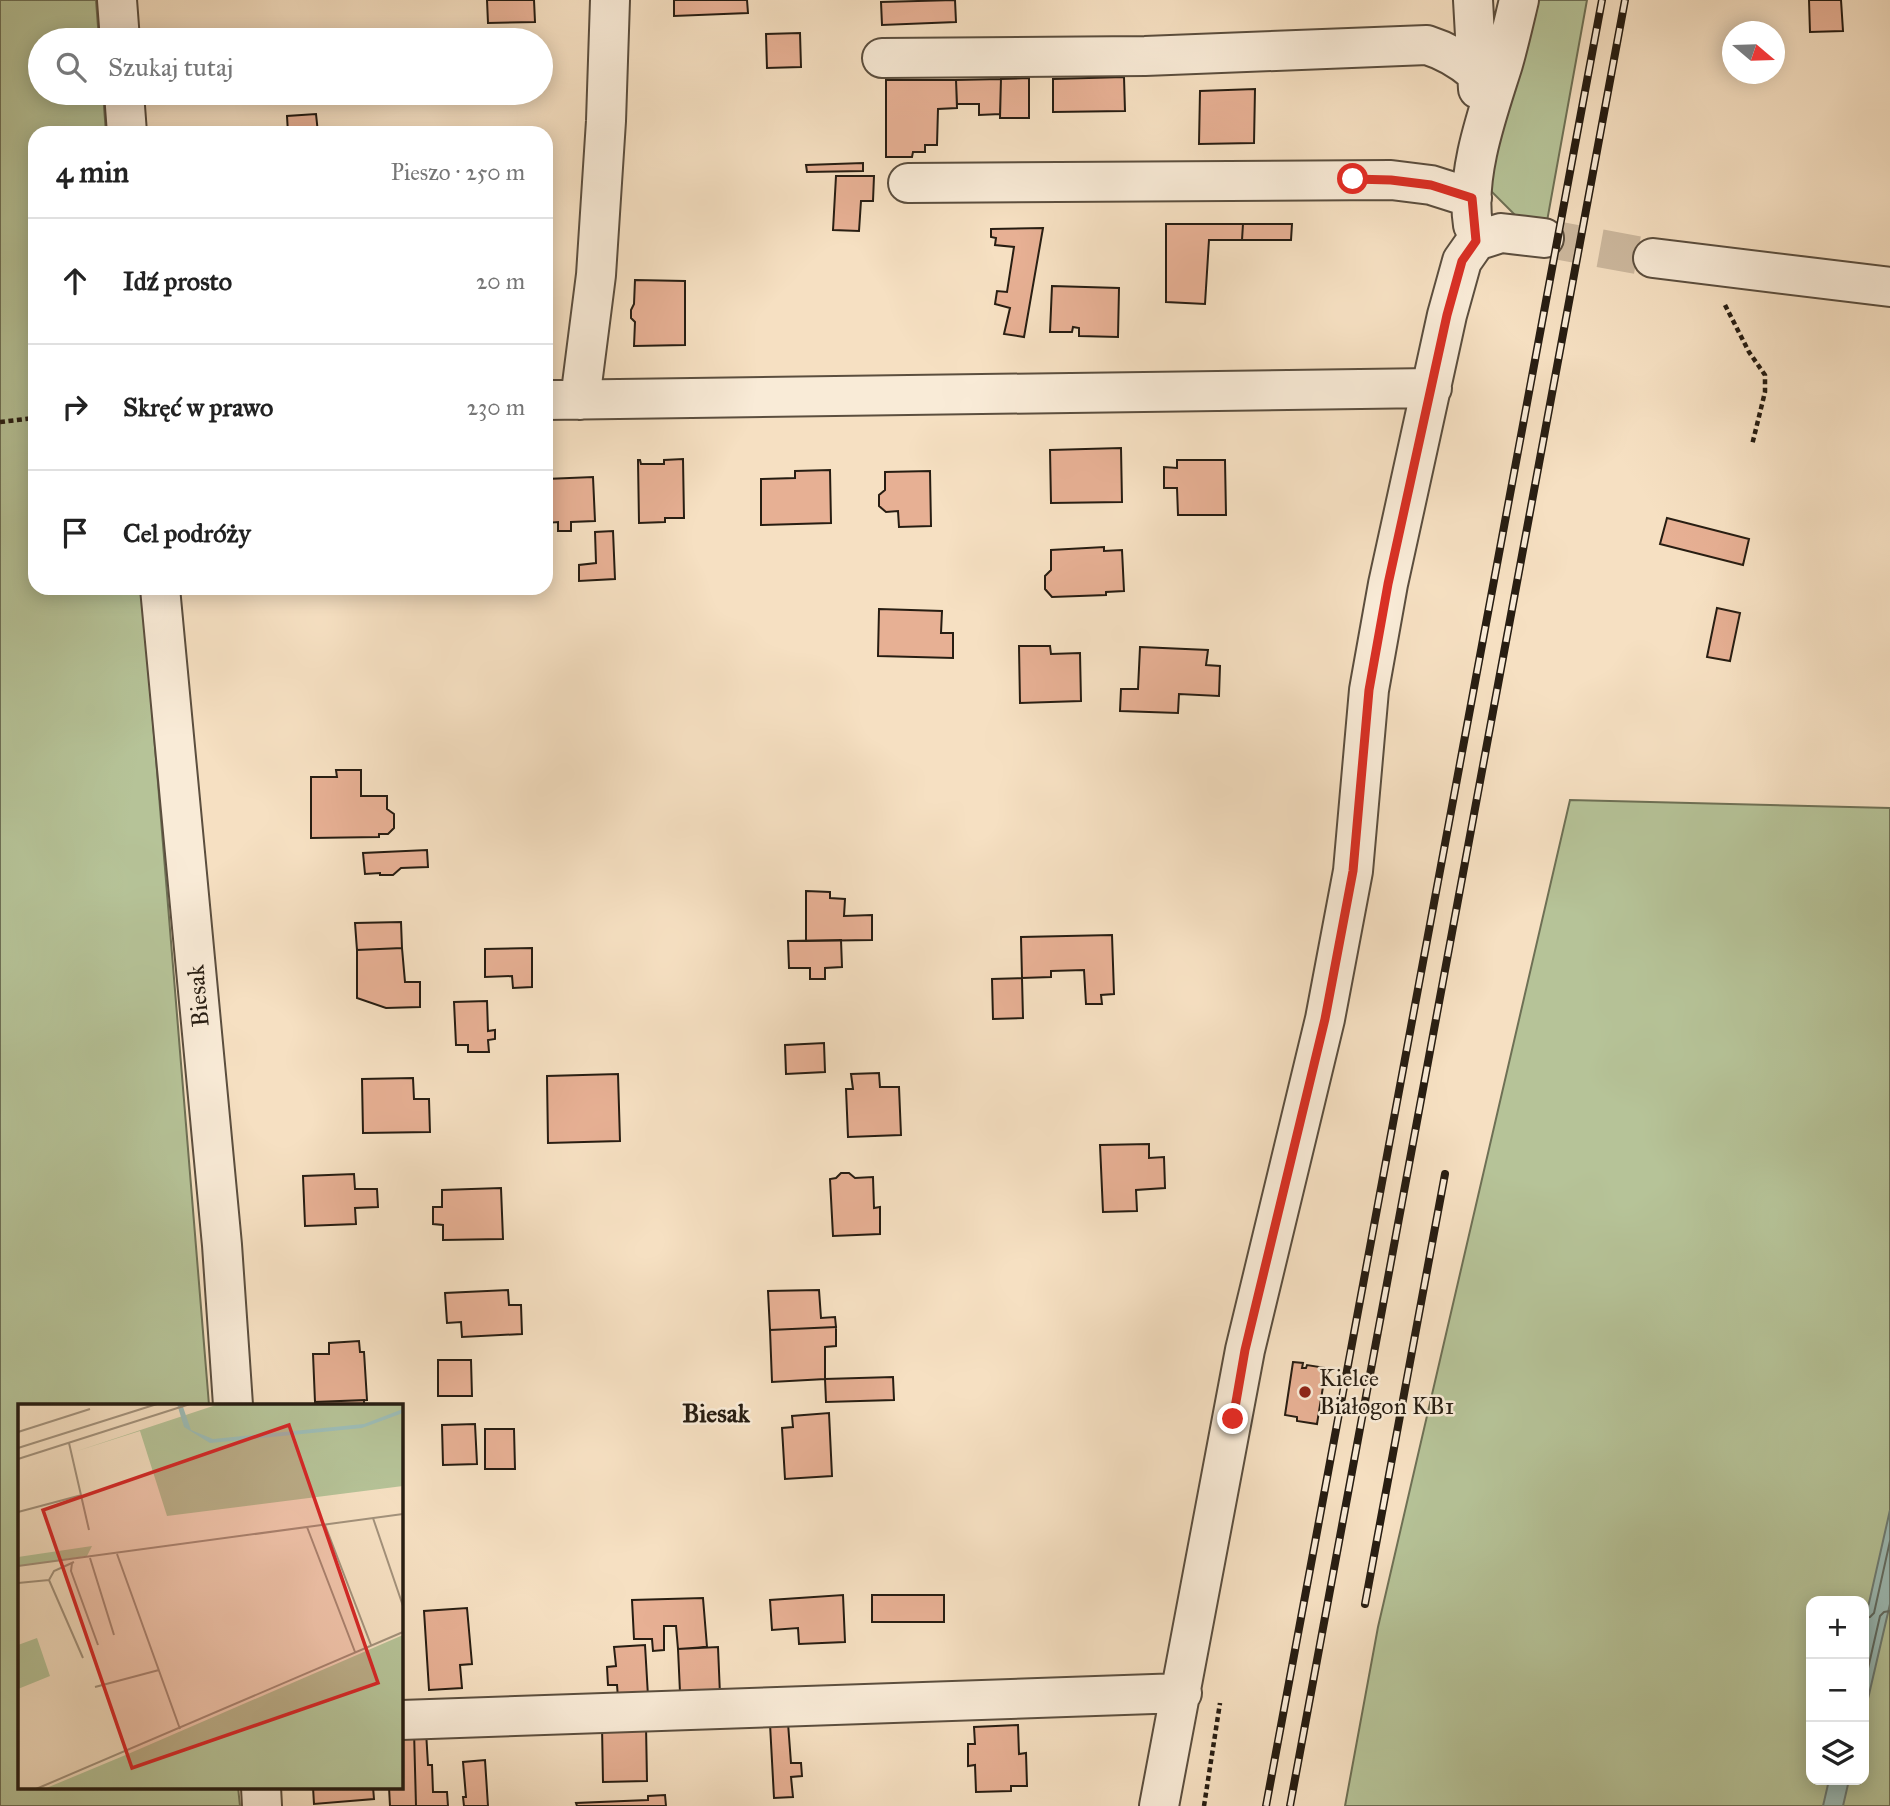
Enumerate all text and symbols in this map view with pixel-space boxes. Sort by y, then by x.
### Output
north arrow [1722,21,1785,84]
search box [28,28,553,105]
icon: search [52,48,90,86]
text: Szukaj tutaj [108,51,233,83]
text: 4 min [56,154,129,190]
text: Pieszo · 250 m [391,158,525,186]
route start [1337,163,1368,194]
icon: ahead [56,262,94,300]
text: Idź prosto [123,265,232,297]
text: 20 m [476,267,525,295]
icon: right [56,388,94,426]
text: Skręć w prawo [123,391,273,423]
text: 230 m [467,393,525,421]
icon: arrive [56,514,94,552]
text: Cel podróży [123,517,251,549]
street label: Biesak [180,963,216,1028]
place label: Kielce Białogon KB1 [1319,1363,1454,1421]
marker: Kielce Białogon KB1 [1297,1384,1313,1400]
district label: Biesak [682,1397,751,1429]
route end [1217,1403,1248,1434]
inset map [18,1404,402,1788]
map controls [1806,1596,1869,1785]
button: + [1806,1596,1869,1659]
button: − [1806,1659,1869,1722]
button: layers [1806,1722,1869,1785]

